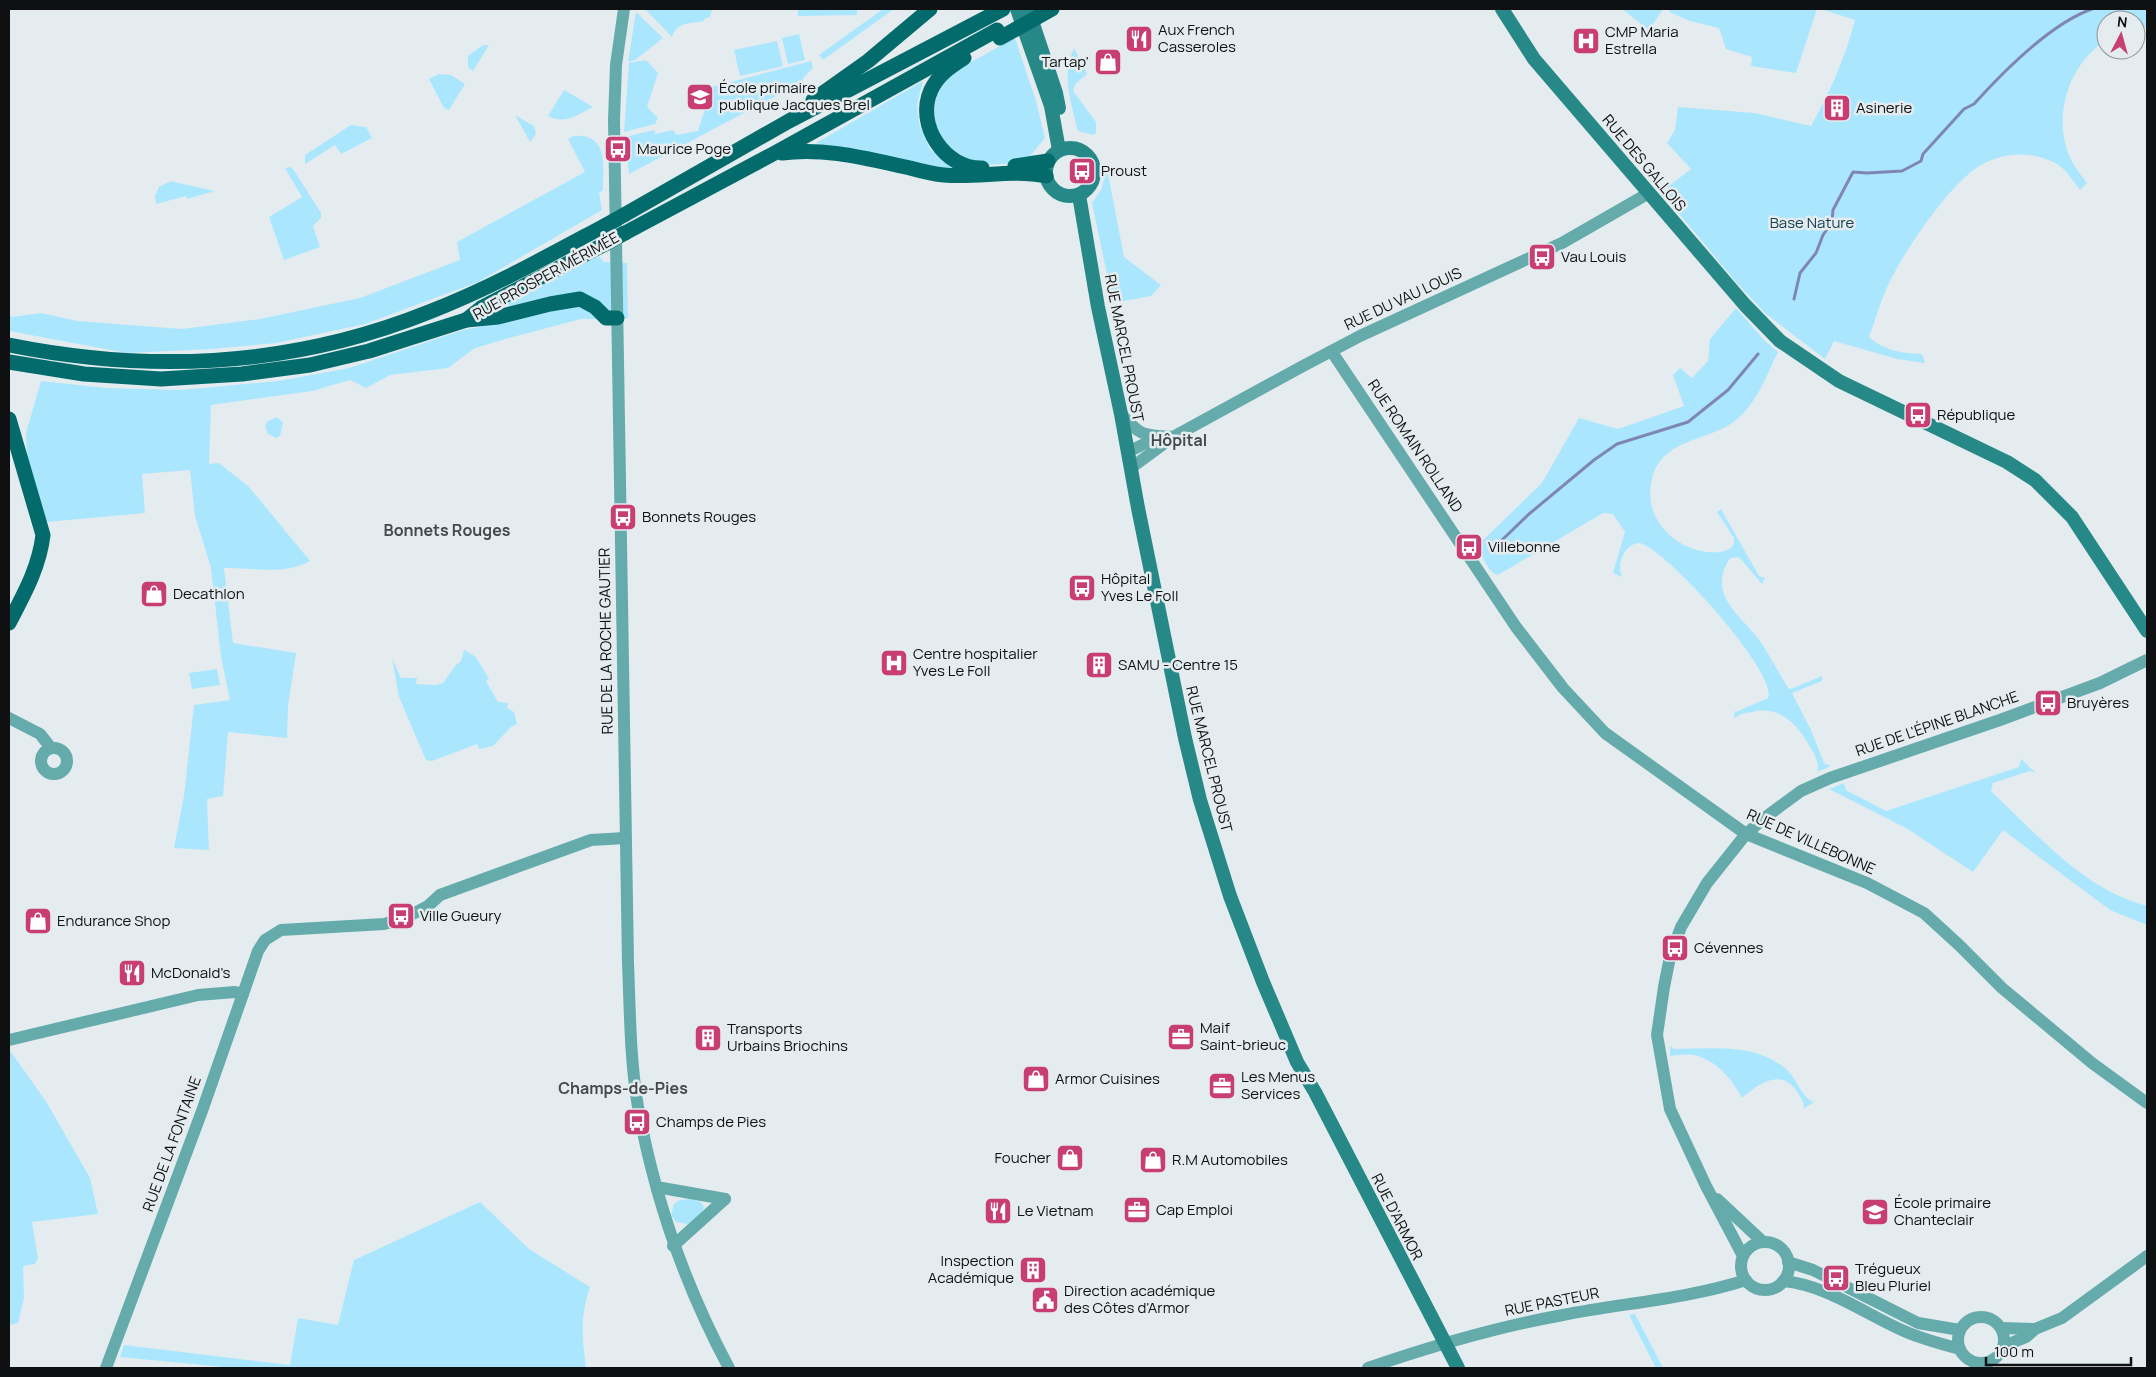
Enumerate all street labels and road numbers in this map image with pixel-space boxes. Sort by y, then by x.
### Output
street label: RUE DES GALLOIS [1598,110,1691,216]
street label: RUE PROSPER MÉRIMÉE [469,227,623,325]
street label: RUE DU VAU LOUIS [1341,262,1465,335]
street label: RUE MARCEL PROUST [1100,272,1149,423]
street label: RUE ROMAIN ROLLAND [1363,375,1468,516]
street label: RUE DE LA ROCHE GAUTIER [593,548,618,735]
street label: RUE MARCEL PROUST [1181,684,1238,834]
street label: RUE DE L'ÉPINE BLANCHE [1852,686,2021,761]
street label: RUE DE VILLEBONNE [1744,804,1879,879]
street label: RUE DE LA FONTAINE [137,1073,206,1214]
street label: RUE D'ARMOR [1367,1170,1428,1264]
street label: RUE PASTEUR [1503,1282,1601,1321]

